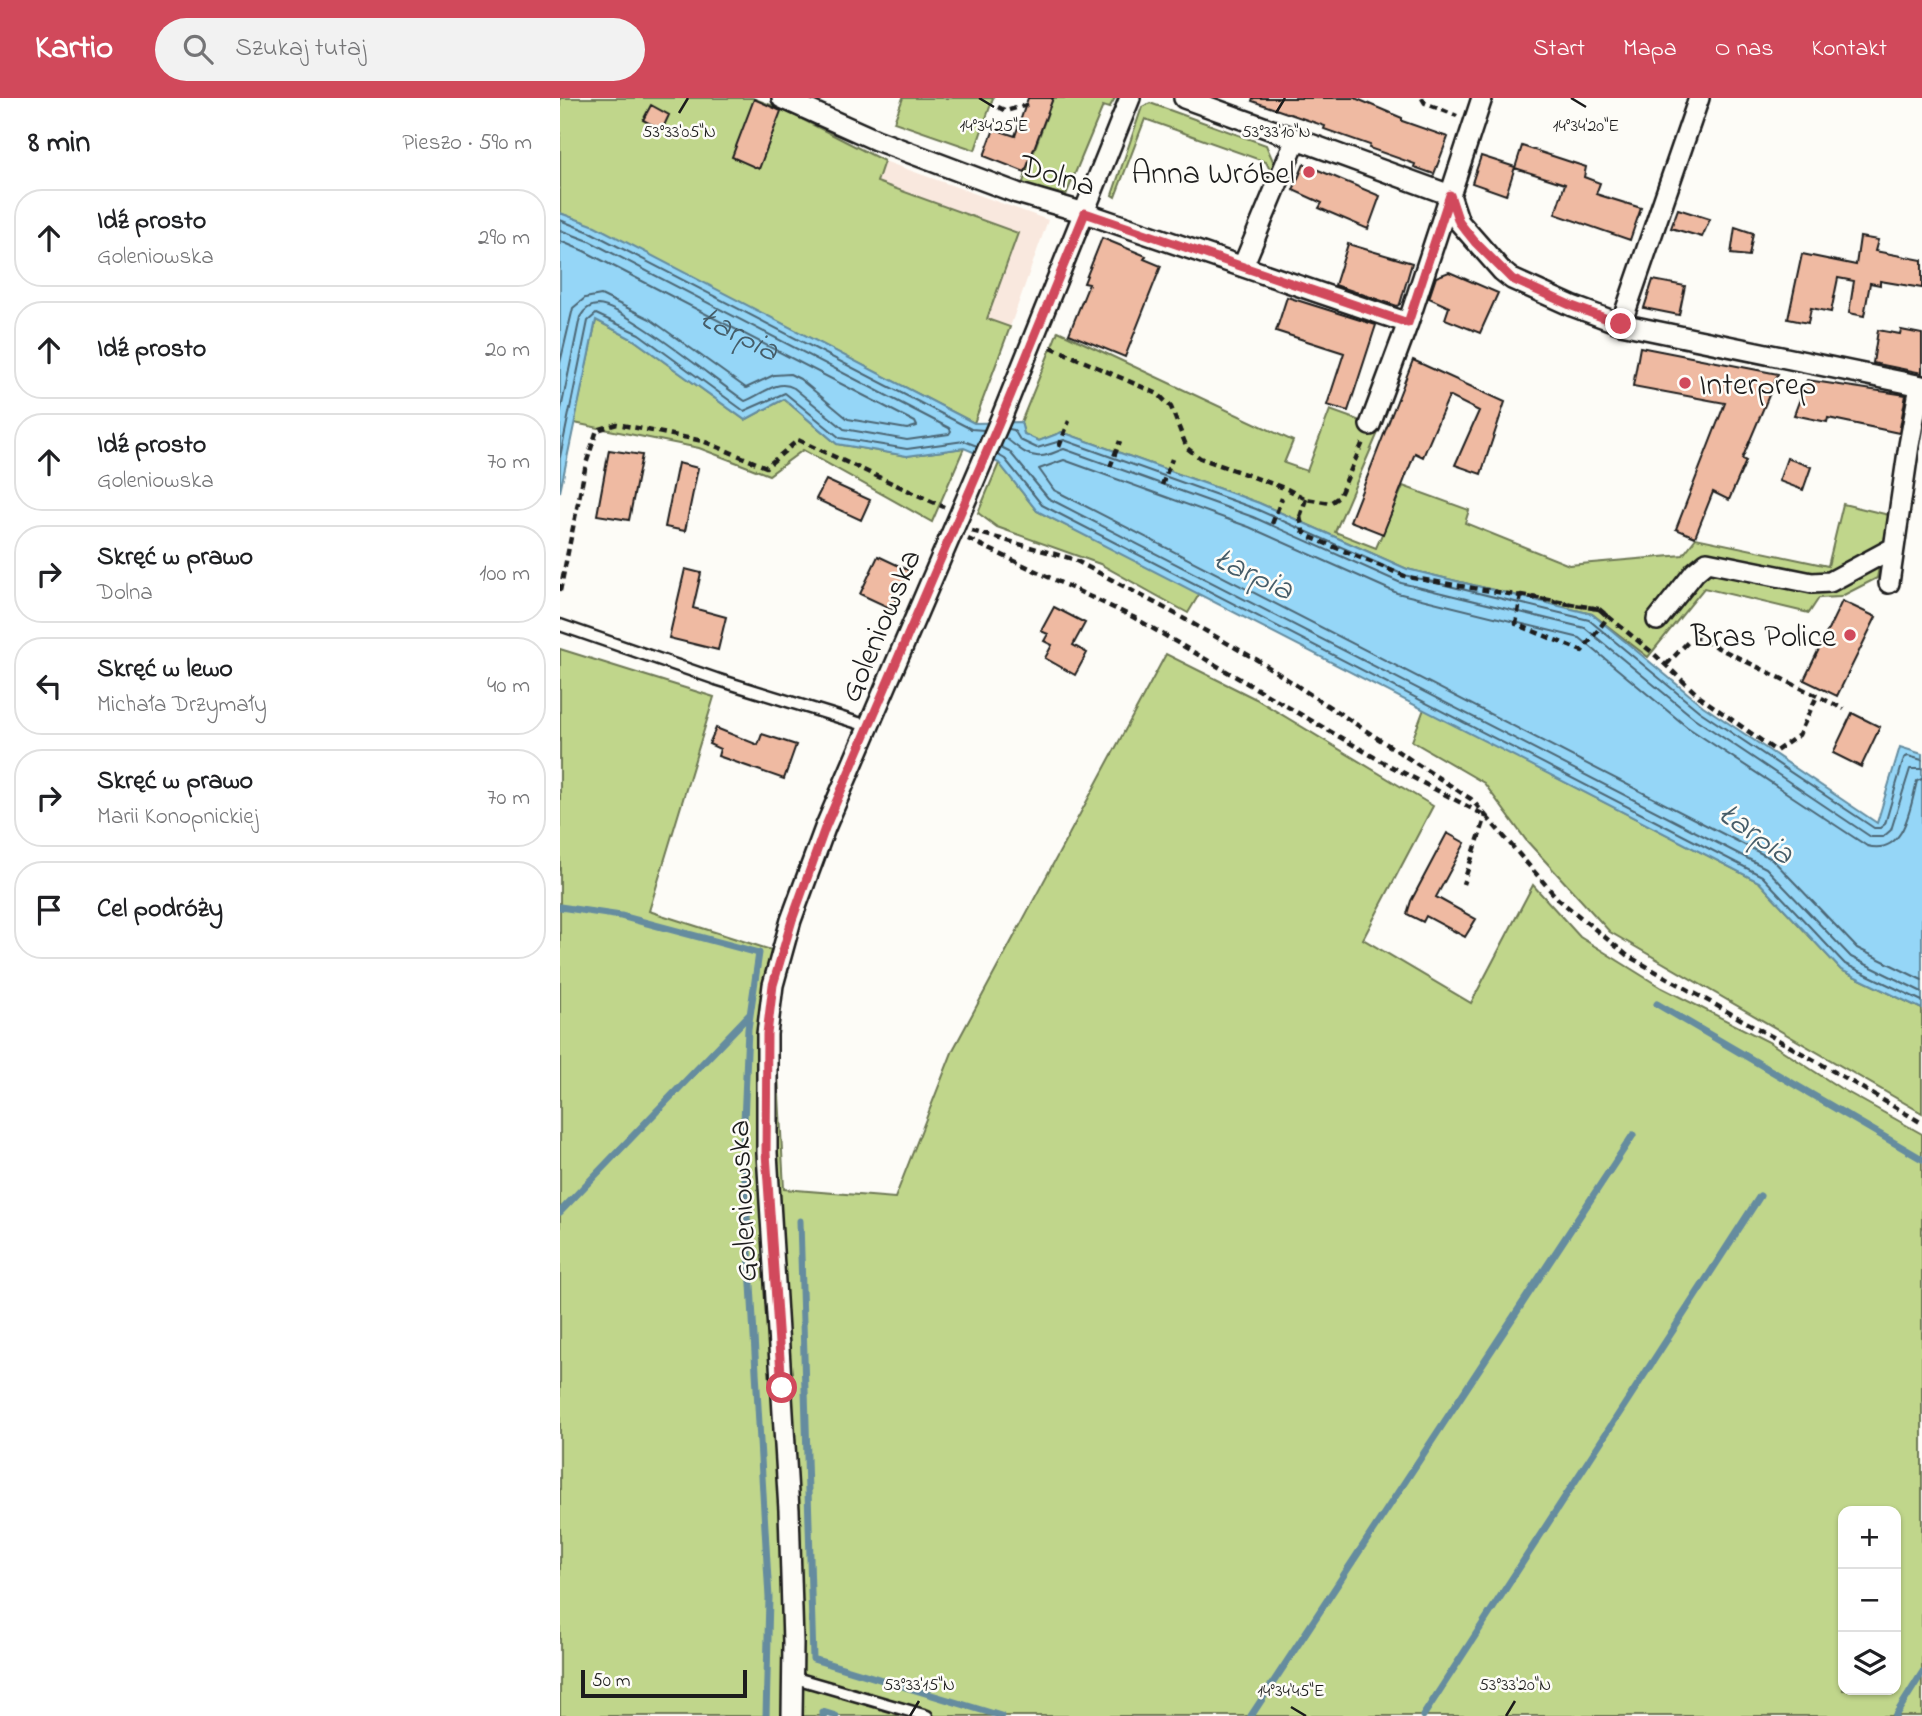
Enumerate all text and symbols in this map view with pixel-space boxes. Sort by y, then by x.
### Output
search box [155,18,645,81]
text: Kartio [35,25,113,73]
icon: search [179,30,217,68]
text: Szukaj tutaj [235,30,366,68]
text: Start [1533,32,1585,67]
text: Mapa [1623,32,1677,67]
text: O nas [1715,32,1773,67]
text: Kontakt [1811,32,1887,67]
text: 14°34'25"E [959,114,1029,140]
text: 14°34'20"E [1553,114,1619,140]
text: 53°33'05"N [642,120,716,146]
text: 53°33'10"N [1241,120,1311,146]
text: 8 min [28,122,90,166]
text: Pieszo · 590 m [402,127,532,160]
street label: Dolna [1012,143,1101,211]
place label: Anna Wróbel [1131,152,1295,199]
marker: Anna Wróbel [1301,164,1317,180]
text: Idź prosto [97,203,206,241]
icon: ahead [30,219,68,257]
text: 290 m [478,222,530,255]
text: Goleniowska [97,241,214,274]
water label: Łarpia [692,296,788,376]
route end [1605,308,1636,339]
icon: ahead [30,331,68,369]
text: Idź prosto [97,331,206,369]
text: 20 m [485,334,530,367]
place label: Interprep [1699,363,1816,410]
marker: Interprep [1677,375,1693,391]
text: Idź prosto [97,427,206,465]
icon: ahead [30,443,68,481]
text: 70 m [487,446,530,479]
text: Goleniowska [97,465,214,498]
water label: Łarpia [1206,537,1302,615]
text: Skręć w prawo [97,539,253,577]
street label: Goleniowska [829,543,936,710]
icon: right [30,555,68,593]
text: 100 m [479,558,530,591]
text: Dolna [97,577,153,610]
place label: Bras Police [1690,615,1837,662]
marker: Bras Police [1842,627,1858,643]
text: Skręć w lewo [97,651,233,689]
icon: left [30,667,68,705]
text: 40 m [487,670,530,703]
text: Michała Drzymały [97,689,267,722]
text: Skręć w prawo [97,763,253,801]
icon: right [30,779,68,817]
text: 70 m [487,782,530,815]
water label: Łarpia [1708,792,1804,879]
text: Marii Konopnickiej [97,801,258,834]
icon: arrive [30,891,68,929]
text: Cel podróży [97,891,223,929]
street label: Goleniowska [717,1119,772,1283]
route start [766,1372,797,1403]
map controls [1838,1506,1901,1695]
button: + [1838,1506,1901,1569]
button: − [1838,1569,1901,1632]
button: layers [1838,1632,1901,1695]
scale bar [581,1667,747,1699]
text: 50 m [592,1668,631,1695]
text: 53°33'15"N [883,1673,955,1699]
text: 53°33'20"N [1479,1673,1551,1699]
text: 14°34'45"E [1257,1679,1325,1705]

